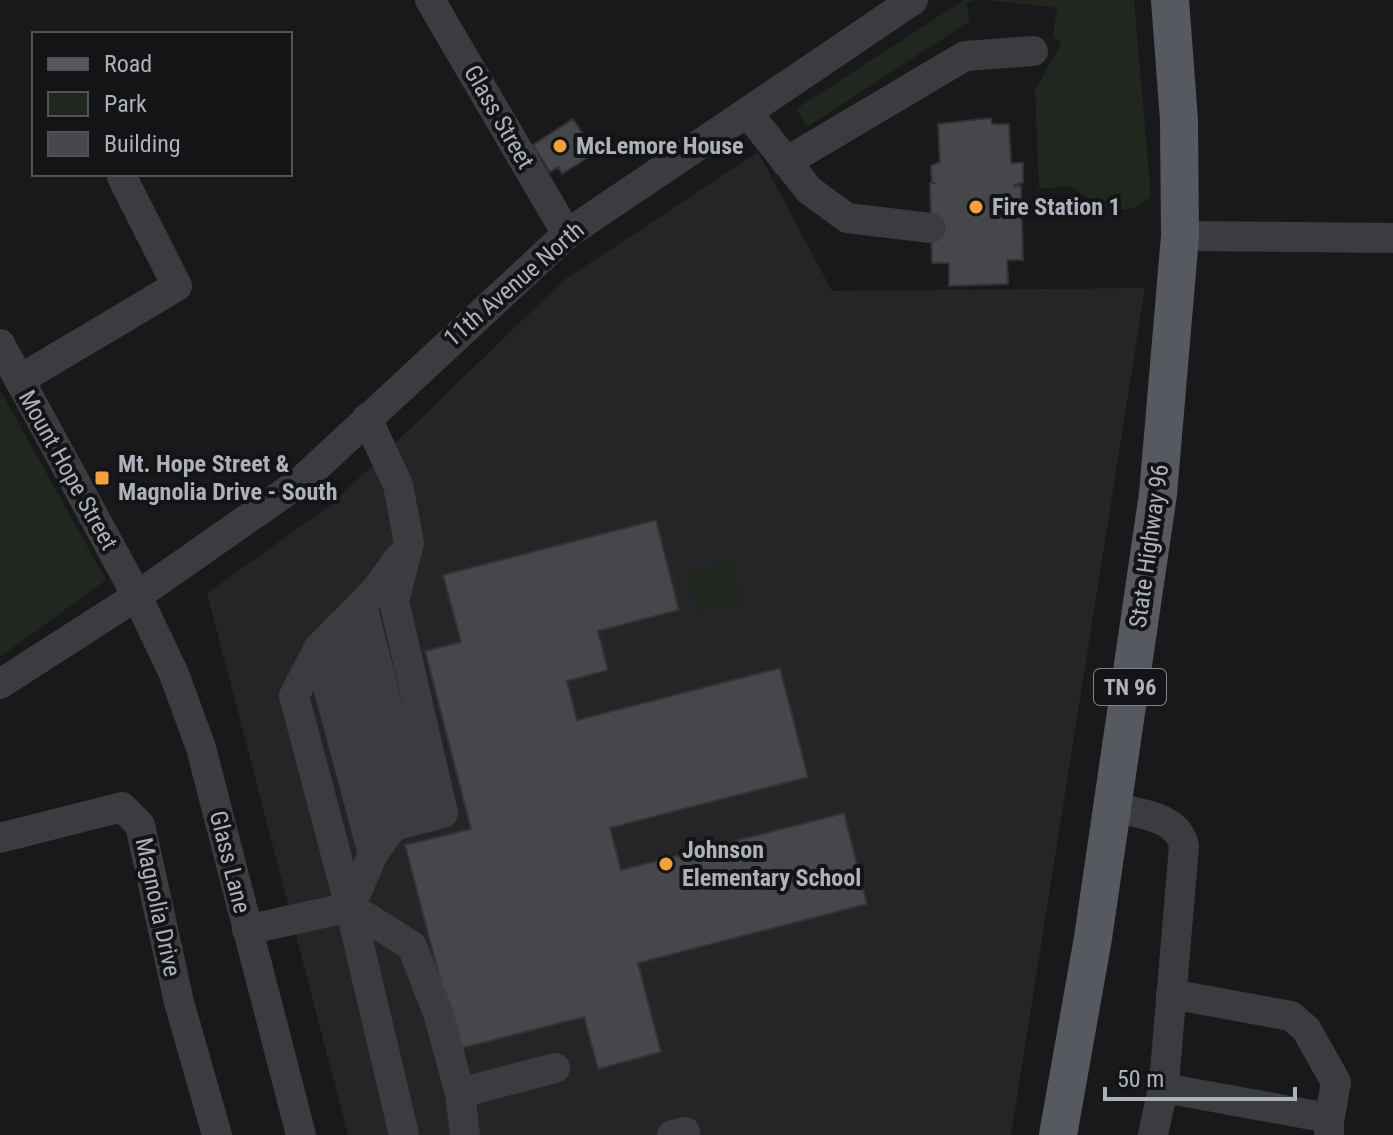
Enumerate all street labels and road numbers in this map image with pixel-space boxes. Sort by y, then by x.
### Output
street label: Glass Street [458,60,540,174]
street label: 11th Avenue North [438,216,590,352]
street label: Mount Hope Street [13,385,123,555]
street label: State Highway 96 [1124,462,1174,630]
road number: TN 96 [1094,669,1166,705]
street label: Glass Lane [204,808,256,916]
street label: Magnolia Drive [130,835,186,979]

